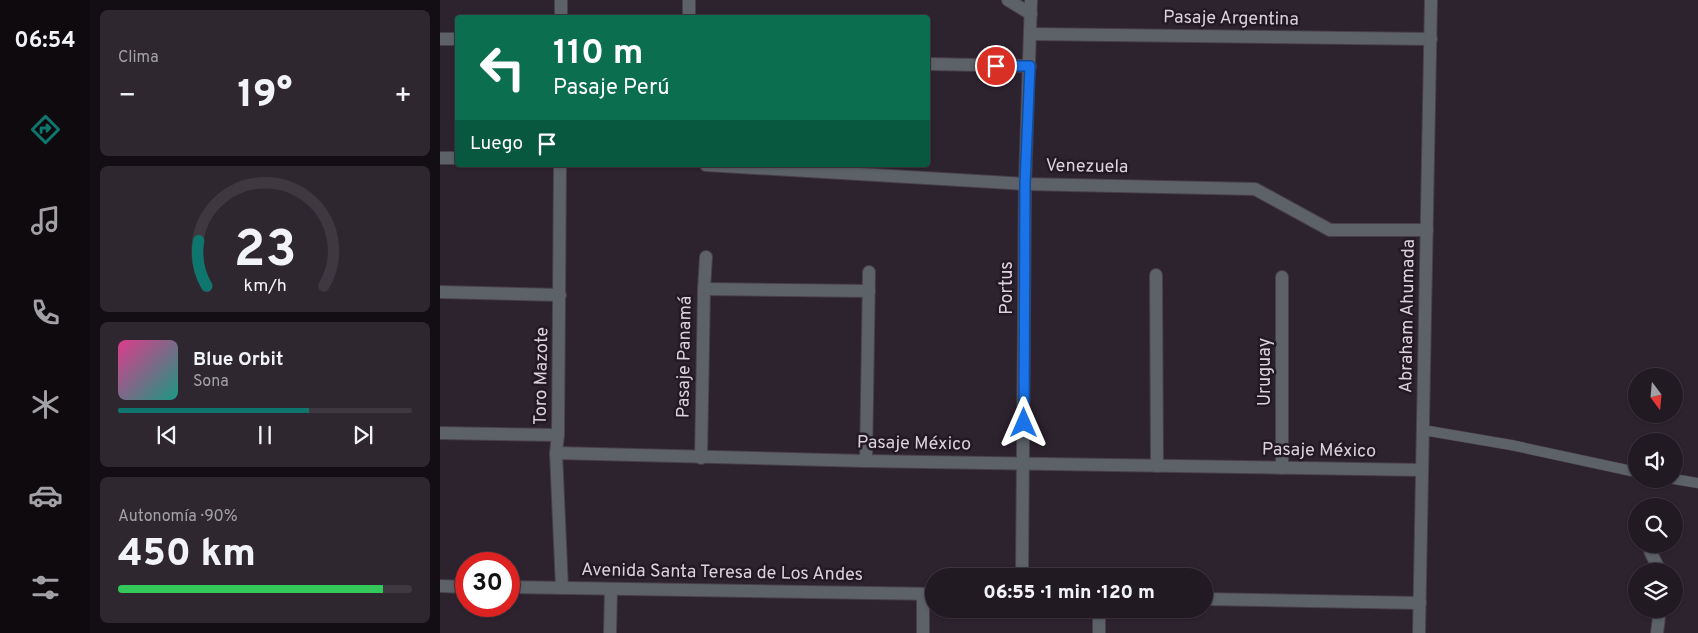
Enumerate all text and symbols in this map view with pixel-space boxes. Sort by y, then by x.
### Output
street label: Pasaje Argentina [1163,6,1299,32]
text: 06:54 [14,28,76,55]
text: 110 m [553,32,643,76]
icon: left [470,35,535,100]
pin [975,45,1017,87]
text: Clima [118,48,159,68]
icon: arrive [982,52,1010,80]
text: 19° [237,72,293,121]
text: Pasaje Perú [553,75,670,102]
text: − [118,79,136,115]
text: + [394,79,412,115]
icon: directions [28,112,63,147]
icon: arrive [533,130,561,158]
text: Luego [470,132,523,156]
street label: Venezuela [1045,155,1129,179]
icon: music [28,203,63,238]
text: 23 [234,219,296,285]
street label: Abraham Ahumada [1395,239,1421,393]
street label: Portus [996,261,1019,315]
text: km/h [243,275,287,298]
icon: phone [28,295,63,330]
street label: Pasaje Panamá [672,296,698,418]
street label: Toro Mazote [530,327,554,425]
street label: Uruguay [1254,338,1277,406]
text: Blue Orbit [193,348,283,372]
north arrow [1628,368,1682,422]
map controls [1628,368,1683,618]
text: Sona [193,372,229,392]
icon: climate [28,387,63,422]
position arrow [997,396,1049,448]
icon: previous [153,421,181,449]
icon: pause [251,421,279,449]
icon: next [349,421,377,449]
street label: Pasaje México [857,432,971,456]
button: sound [1628,433,1683,488]
street label: Pasaje México [1262,439,1376,463]
icon: car [28,478,63,513]
button: search [1628,498,1683,553]
text: Autonomía · 90% [118,507,238,527]
text: 450 km [118,531,256,580]
speed limit sign: 30 [455,552,520,617]
street label: Avenida Santa Teresa de Los Andes [581,559,863,587]
button: layers [1628,563,1683,618]
icon: filters [28,570,63,605]
text: 06:55 · 1 min · 120 m [983,581,1155,605]

